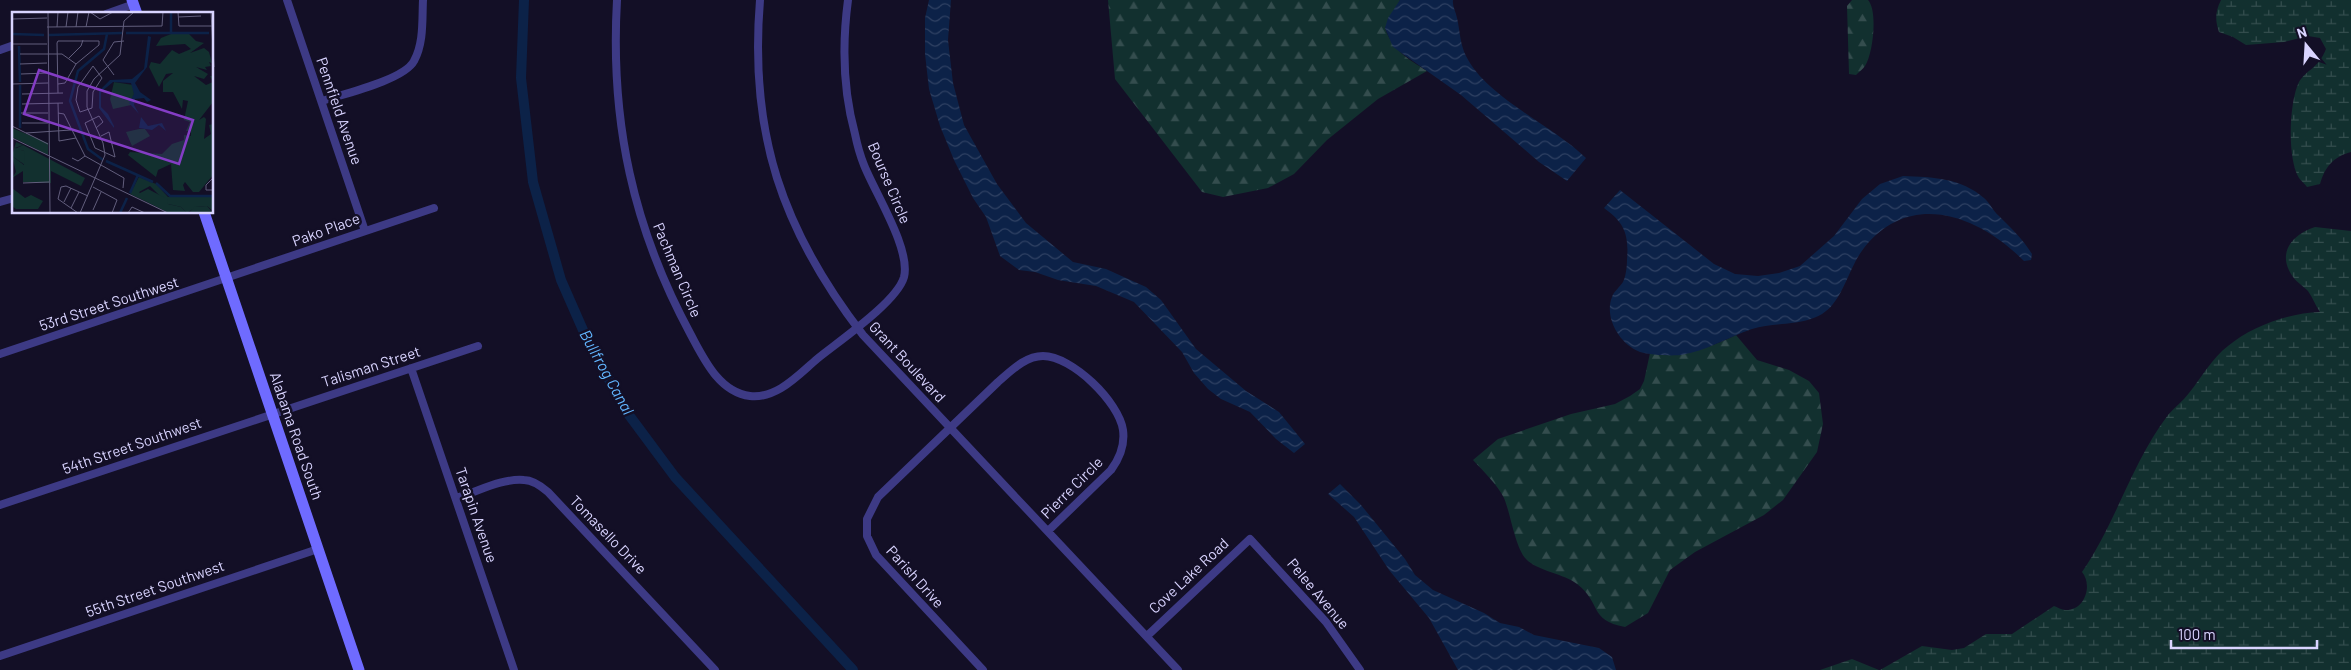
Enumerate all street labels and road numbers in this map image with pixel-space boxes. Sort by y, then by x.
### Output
street label: Pennfield Avenue [313,55,367,167]
street label: Bourse Circle [865,139,915,226]
street label: Pako Place [289,209,362,250]
street label: Pachman Circle [650,220,706,320]
street label: 53rd Street Southwest [37,272,181,334]
street label: Grant Boulevard [866,317,950,405]
street label: Talisman Street [319,342,422,390]
street label: Alabama Road South [267,369,327,502]
street label: 54th Street Southwest [60,413,204,477]
street label: Pierre Circle [1037,453,1106,522]
street label: Tarapin Avenue [452,464,502,565]
street label: Tomasello Drive [567,491,651,577]
street label: Cove Lake Road [1145,534,1232,617]
street label: Parish Drive [883,542,948,611]
street label: Pelee Avenue [1284,554,1354,632]
street label: 55th Street Southwest [83,556,226,620]

